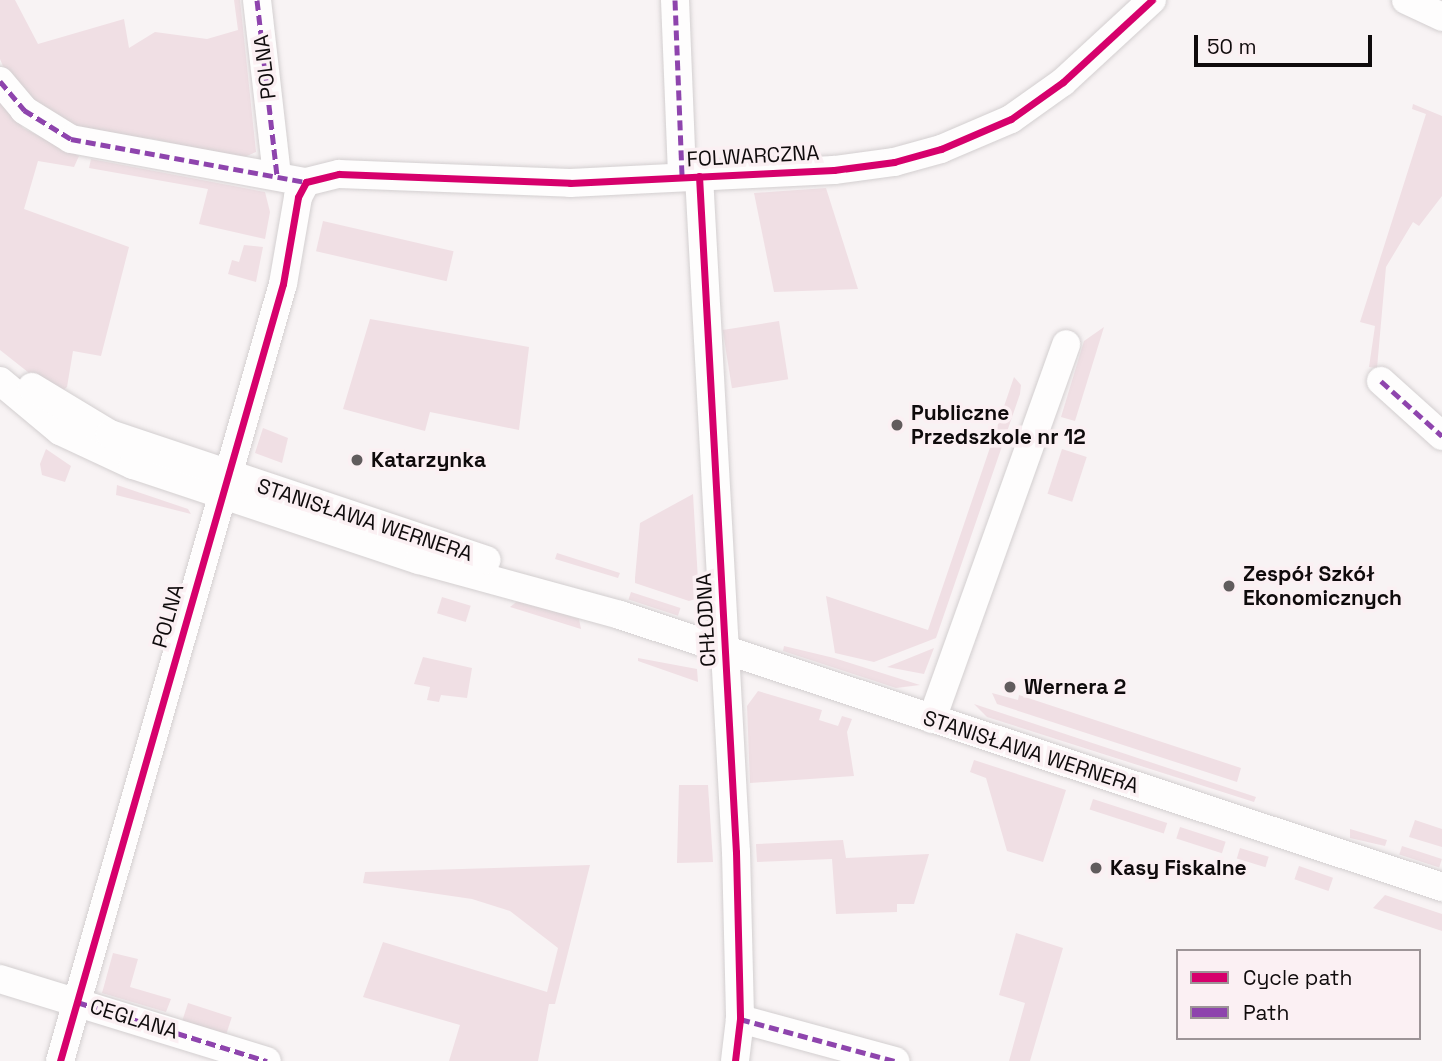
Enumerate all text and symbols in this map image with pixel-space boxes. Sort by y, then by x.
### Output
scale bar [1197,21,1376,65]
street label: POLNA [249,33,281,101]
text: 50 m [1207,33,1257,60]
street label: FOLWARCZNA [686,140,820,172]
place label: Publiczne Przedszkole nr 12 [911,400,1086,450]
marker: Publiczne Przedszkole nr 12 [889,417,905,433]
place label: Katarzynka [371,447,486,473]
marker: Katarzynka [349,452,365,468]
street label: STANISŁAWA WERNERA [254,473,476,567]
place label: Zespół Szkół Ekonomicznych [1243,561,1402,611]
street label: CHŁODNA [691,572,721,668]
marker: Zespół Szkół Ekonomicznych [1221,578,1237,594]
street label: POLNA [147,581,189,651]
place label: Wernera 2 [1024,674,1126,700]
marker: Wernera 2 [1002,679,1018,695]
street label: STANISŁAWA WERNERA [920,705,1142,799]
place label: Kasy Fiskalne [1110,855,1247,881]
marker: Kasy Fiskalne [1088,860,1104,876]
legend [1176,949,1421,1040]
text: Cycle path [1243,964,1352,991]
street label: CEGLANA [87,994,181,1044]
text: Path [1243,999,1289,1026]

